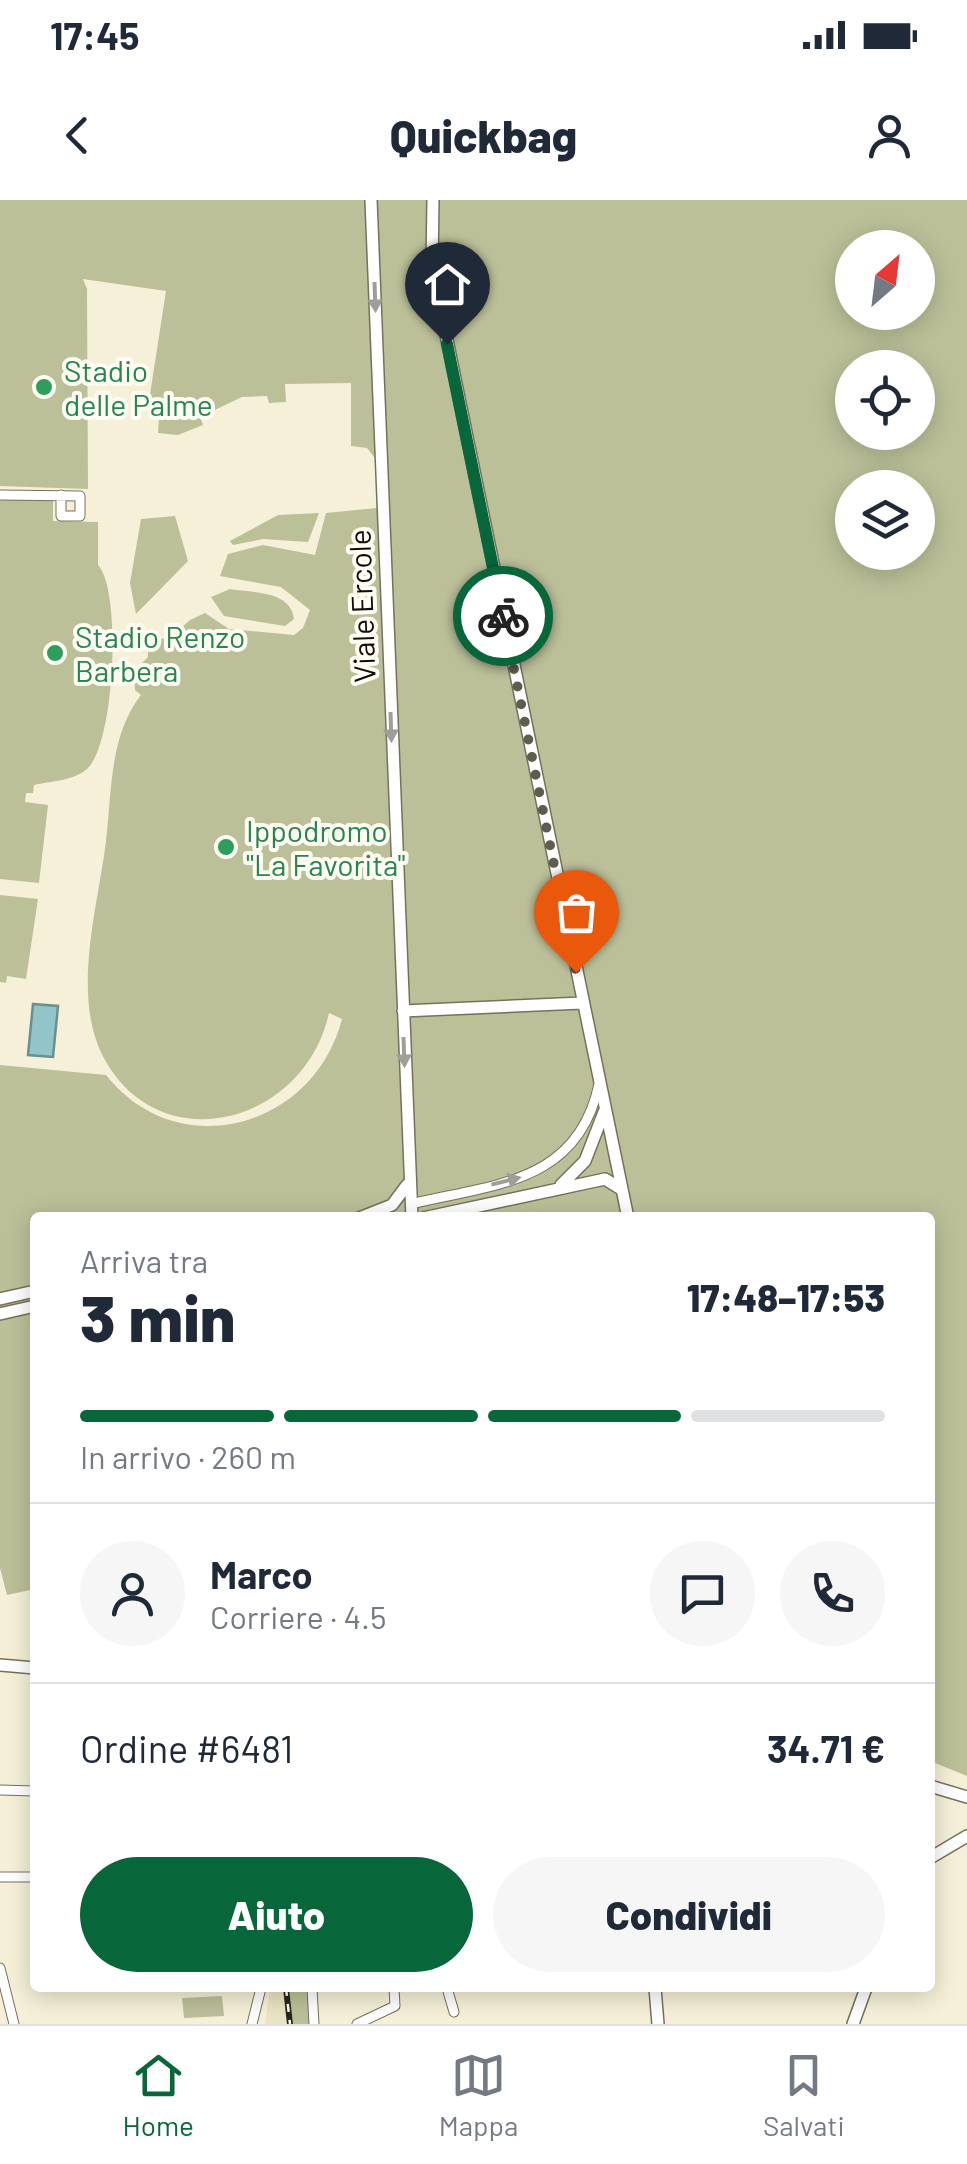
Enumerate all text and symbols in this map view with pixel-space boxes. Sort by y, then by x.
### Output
text: 17:45 [50,12,140,58]
icon: back [50,108,105,163]
text: Quickbag [390,108,577,162]
icon: person [862,108,917,163]
north arrow [835,230,935,330]
map controls [835,230,935,570]
pin [405,242,490,345]
icon: home [420,257,475,312]
one-way arrow [367,282,383,314]
button: locate [835,350,935,450]
place label: Stadio delle Palme [64,352,213,422]
marker: Stadio delle Palme [33,376,55,398]
button: layers [835,470,935,570]
street label: Viale Ercole [340,529,382,683]
courier [453,566,553,666]
icon: bike [476,589,531,644]
place label: Stadio Renzo Barbera [75,618,245,688]
marker: Stadio Renzo Barbera [44,642,66,664]
one-way arrow [383,712,399,744]
place label: Ippodromo "La Favorita" [246,812,406,882]
marker: Ippodromo "La Favorita" [215,836,237,858]
pin [534,870,619,973]
icon: bag [549,885,604,940]
one-way arrow [397,1036,413,1068]
one-way arrow [491,1173,522,1189]
text: Arriva tra [80,1241,208,1279]
text: 17:48–17:53 [687,1274,885,1320]
text: 3 min [80,1277,235,1355]
text: In arrivo · 260 m [80,1437,296,1475]
button: person [80,1541,185,1646]
button: chat [650,1541,755,1646]
button: phone [780,1541,885,1646]
text: Marco [210,1551,313,1597]
text: Corriere · 4.5 [210,1597,386,1635]
text: Ordine #6481 [80,1725,293,1771]
text: 34.71 € [767,1725,885,1771]
button: Aiuto [80,1857,473,1972]
button: Condividi [493,1857,885,1972]
tab: Home [122,2048,194,2142]
tab: Mappa [439,2048,518,2142]
tab: Salvati [763,2048,845,2142]

